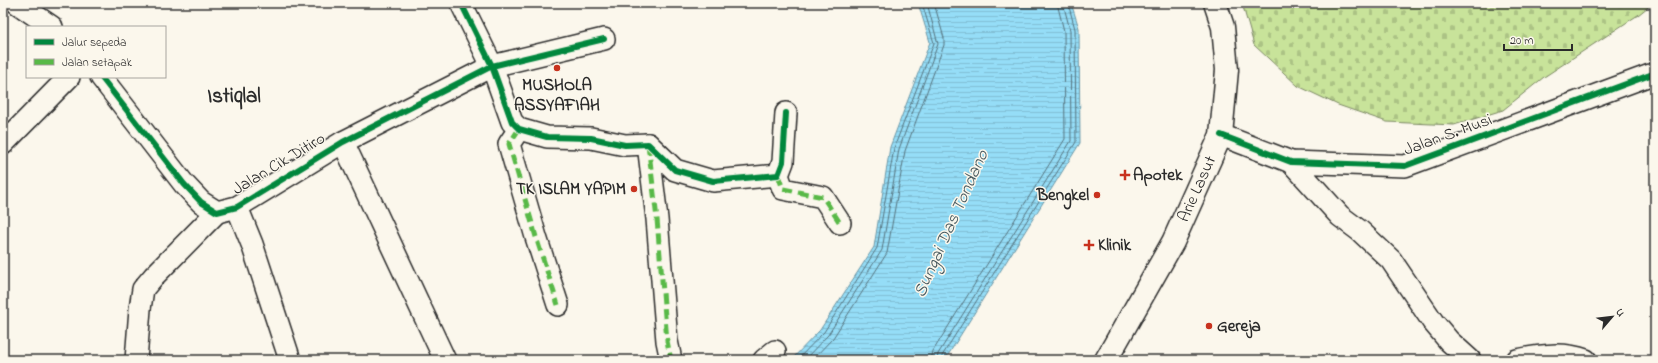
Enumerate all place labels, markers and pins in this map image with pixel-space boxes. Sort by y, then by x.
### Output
marker: MUSHOLA ASSYAFIAH [552,63,562,73]
place label: MUSHOLA ASSYAFIAH [514,73,600,118]
place label: Apotek [1133,163,1183,188]
marker: Apotek [1120,170,1130,180]
place label: TK ISLAM YAPIM [516,177,626,202]
place label: Bengkel [1036,183,1089,210]
marker: TK ISLAM YAPIM [629,184,639,194]
marker: Bengkel [1092,190,1102,200]
place label: Klinik [1098,233,1132,258]
marker: Klinik [1083,239,1095,251]
place label: Gereja [1217,314,1261,339]
marker: Gereja [1204,321,1214,331]

